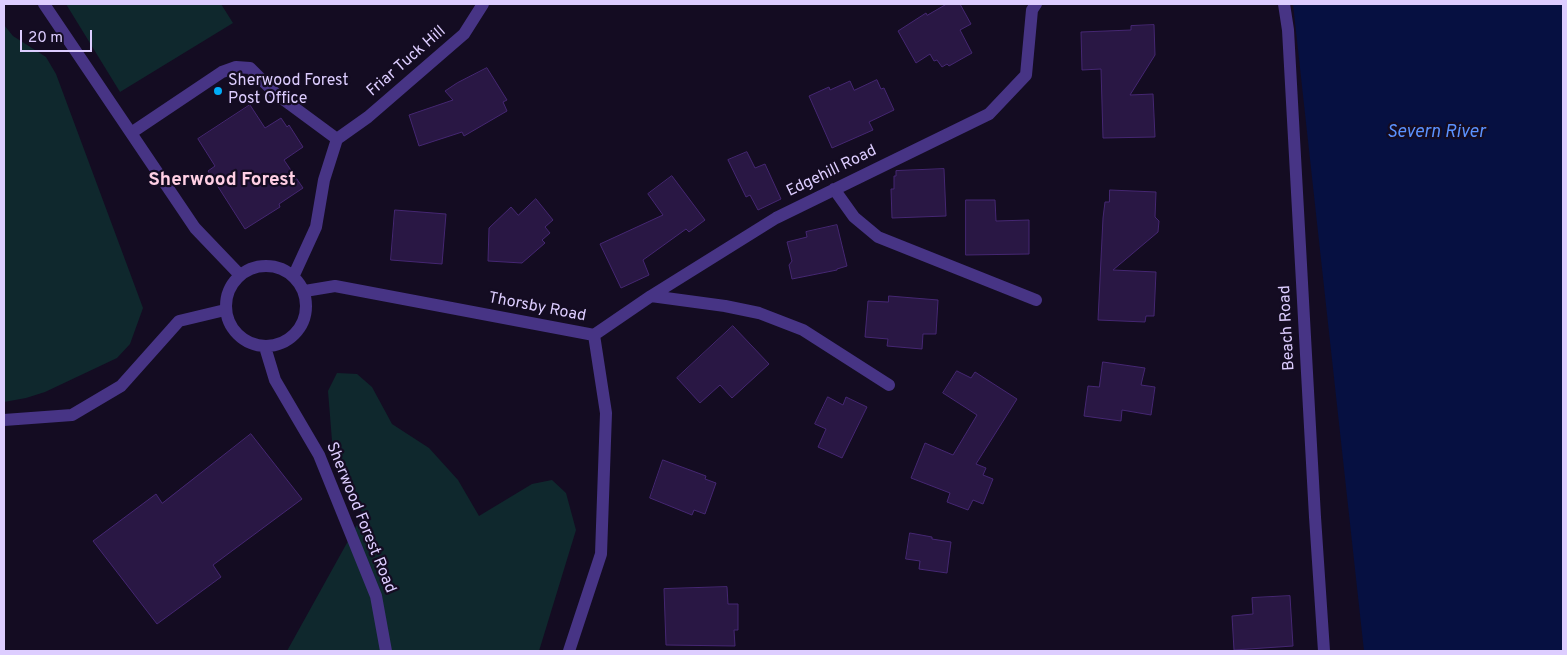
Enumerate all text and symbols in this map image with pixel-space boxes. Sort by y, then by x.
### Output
scale bar [22,20,95,52]
street label: Friar Tuck Hill [364,23,450,101]
text: 20 m [28,29,63,48]
place label: Sherwood Forest Post Office [228,72,348,110]
marker: Sherwood Forest Post Office [212,85,224,97]
water label: Severn River [1387,122,1485,144]
street label: Edgehill Road [784,142,880,202]
district label: Sherwood Forest [148,170,296,192]
street label: Beach Road [1276,285,1300,371]
street label: Thorsby Road [486,289,588,327]
street label: Sherwood Forest Road [321,440,399,596]

